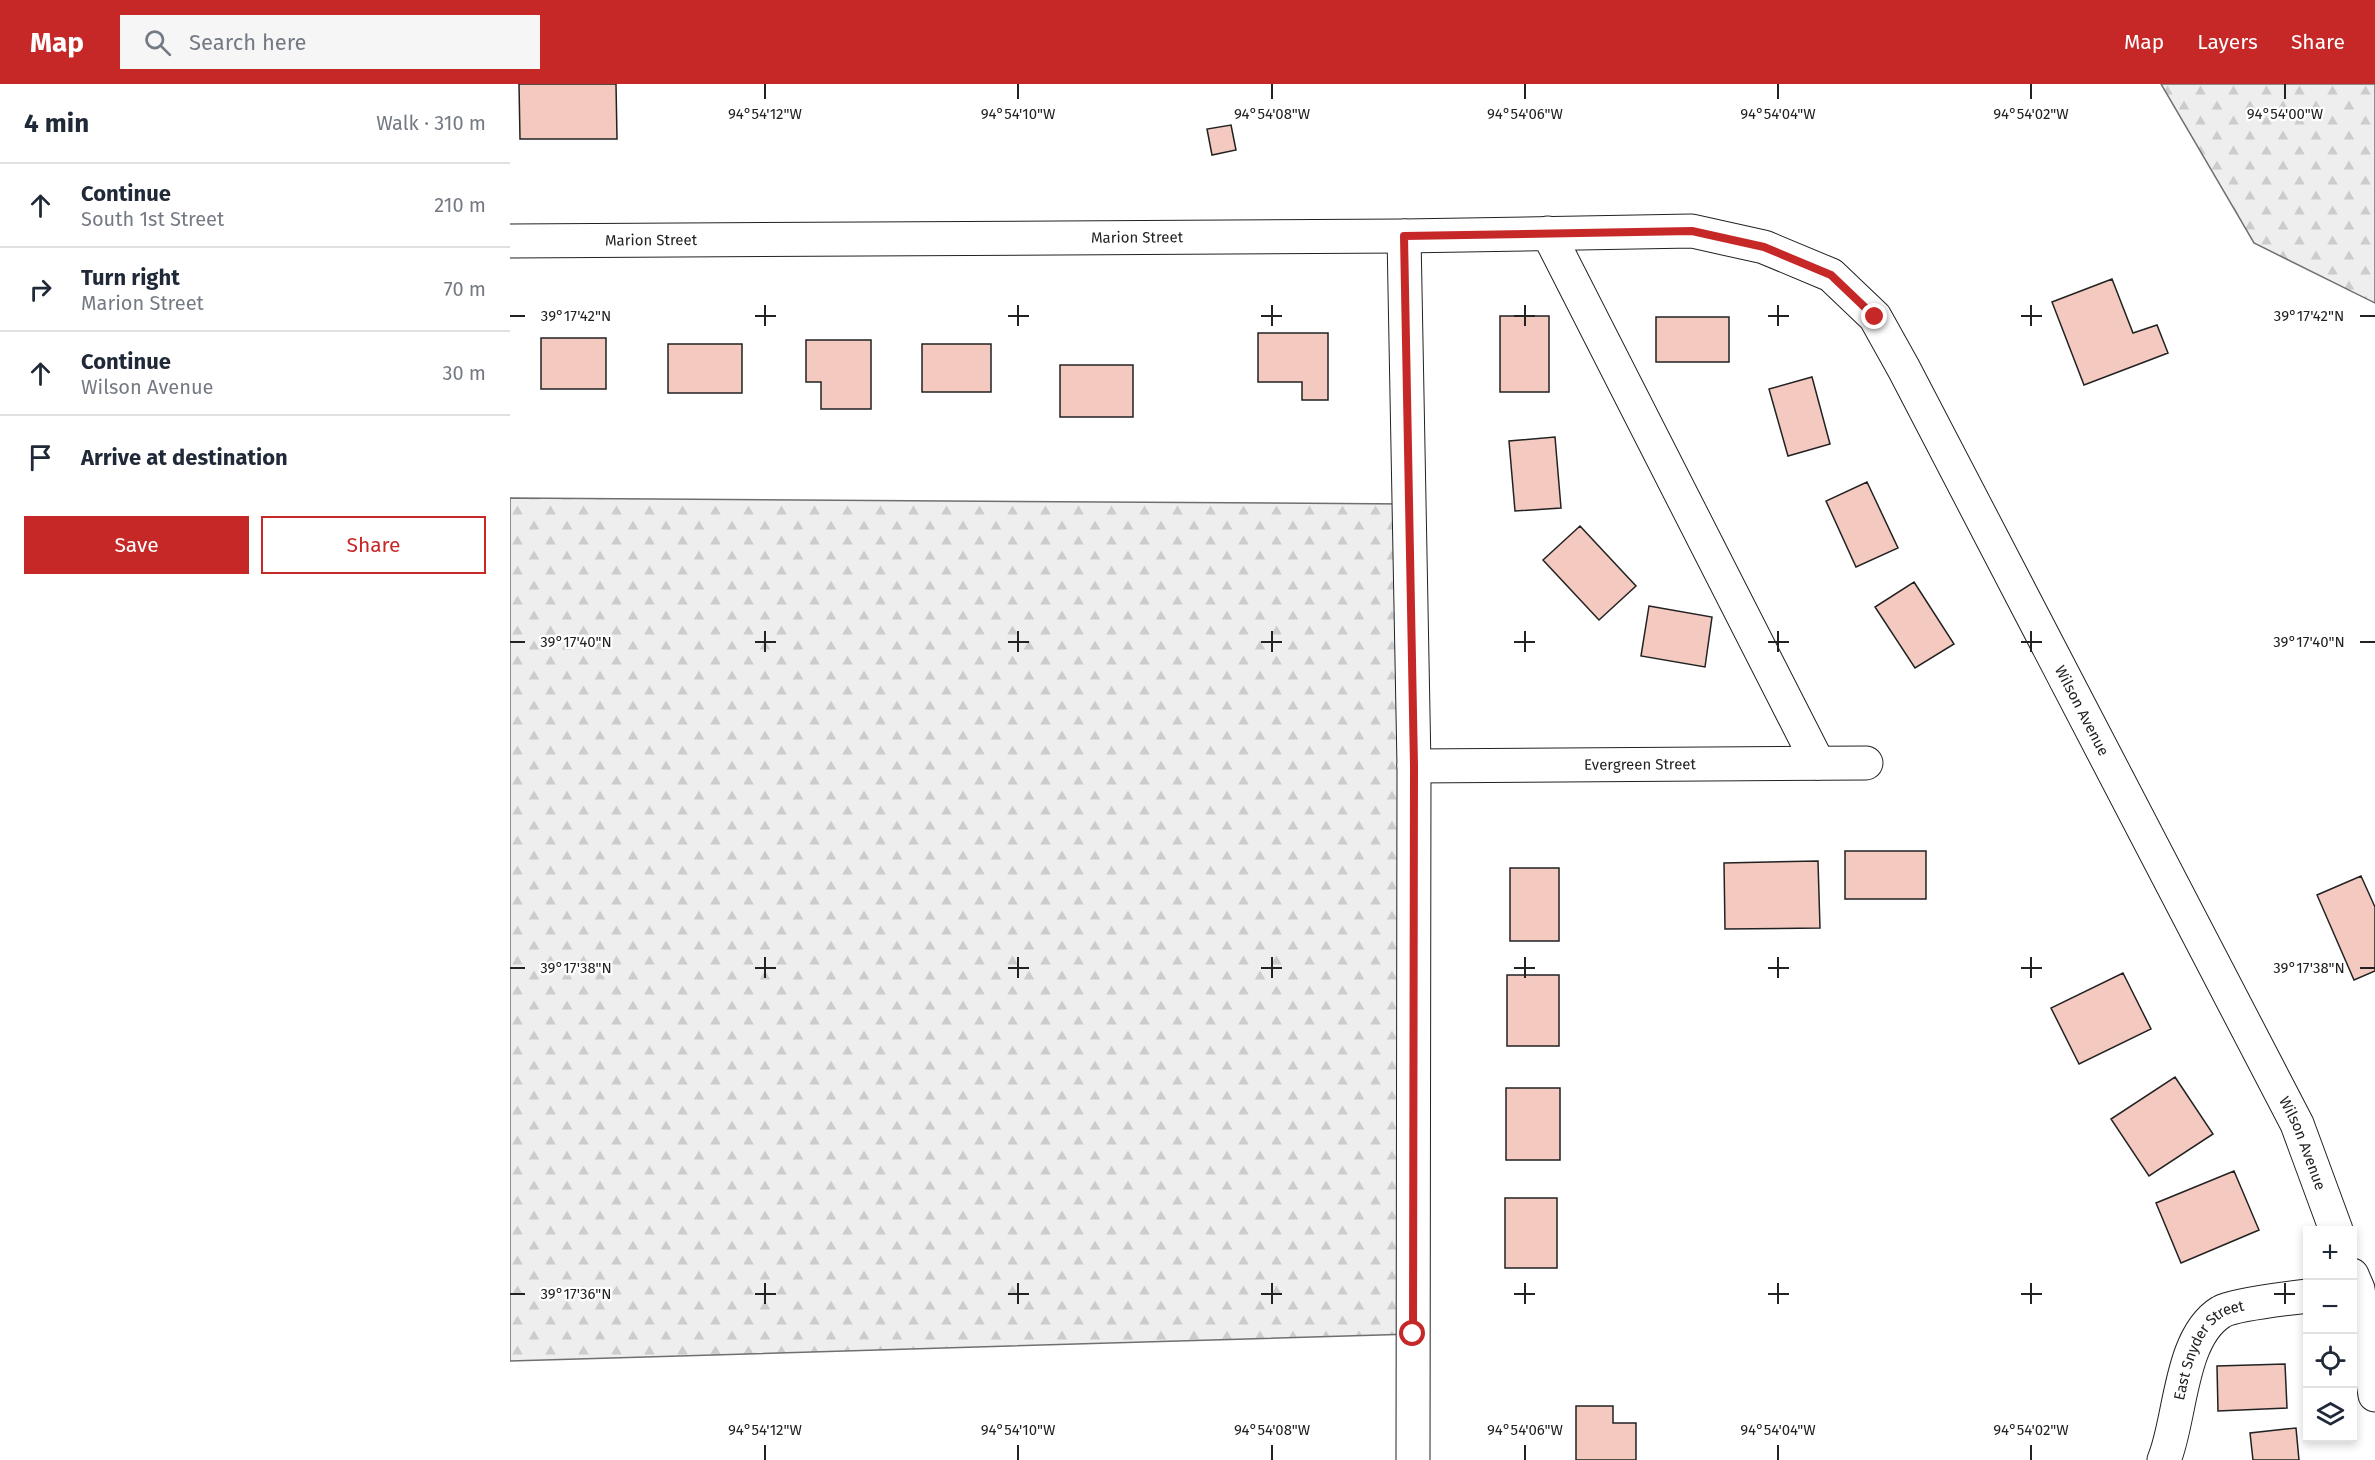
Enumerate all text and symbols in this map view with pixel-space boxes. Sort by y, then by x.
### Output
search box [120,15,540,69]
text: Map [30,26,84,59]
icon: search [141,26,174,59]
text: Search here [189,29,307,56]
text: Map [2124,29,2164,55]
text: Layers [2197,29,2258,55]
text: Share [2291,29,2345,55]
text: 94°54'12"W [728,105,803,123]
text: 94°54'10"W [981,105,1056,123]
text: 94°54'08"W [1234,105,1311,123]
text: 94°54'06"W [1487,105,1564,123]
text: 94°54'04"W [1740,105,1816,123]
text: 94°54'02"W [1993,105,2069,123]
text: 94°54'00"W [2247,105,2324,123]
text: 4 min [24,108,89,139]
text: Walk · 310 m [376,111,486,135]
text: Continue [81,180,171,207]
icon: ahead [24,189,57,222]
text: 210 m [434,193,486,217]
text: South 1st Street [81,207,224,231]
street label: Marion Street [1091,228,1184,247]
street label: Marion Street [605,231,698,249]
text: Turn right [81,264,180,291]
icon: right [24,273,57,306]
text: 70 m [444,277,486,301]
text: Marion Street [81,291,204,315]
route end [1861,303,1887,329]
text: 39°17'42"N [541,307,611,325]
text: 39°17'42"N [2274,307,2344,325]
text: Continue [81,348,171,375]
icon: ahead [24,357,57,390]
text: 30 m [442,361,486,385]
text: Wilson Avenue [81,375,213,399]
icon: arrive [24,441,57,474]
text: Arrive at destination [81,444,288,471]
button: Save [24,516,249,574]
button: Share [261,516,486,574]
text: 39°17'40"N [540,633,612,651]
text: 39°17'40"N [2273,633,2345,651]
street label: Wilson Avenue [2051,662,2113,759]
street label: Evergreen Street [1584,755,1697,774]
text: 39°17'38"N [540,959,612,977]
text: 39°17'38"N [2273,959,2345,977]
street label: Wilson Avenue [2275,1094,2330,1193]
map controls [2303,1226,2357,1442]
button: + [2303,1226,2357,1280]
button: − [2303,1280,2357,1334]
text: 39°17'36"N [540,1285,612,1303]
street label: East Snyder Street [2170,1296,2246,1402]
route start [1399,1320,1425,1346]
button: locate [2303,1334,2357,1388]
button: layers [2303,1388,2357,1442]
text: 94°54'12"W [728,1421,803,1439]
text: 94°54'10"W [981,1421,1056,1439]
text: 94°54'08"W [1234,1421,1311,1439]
text: 94°54'06"W [1487,1421,1564,1439]
text: 94°54'04"W [1740,1421,1816,1439]
text: 94°54'02"W [1993,1421,2069,1439]

